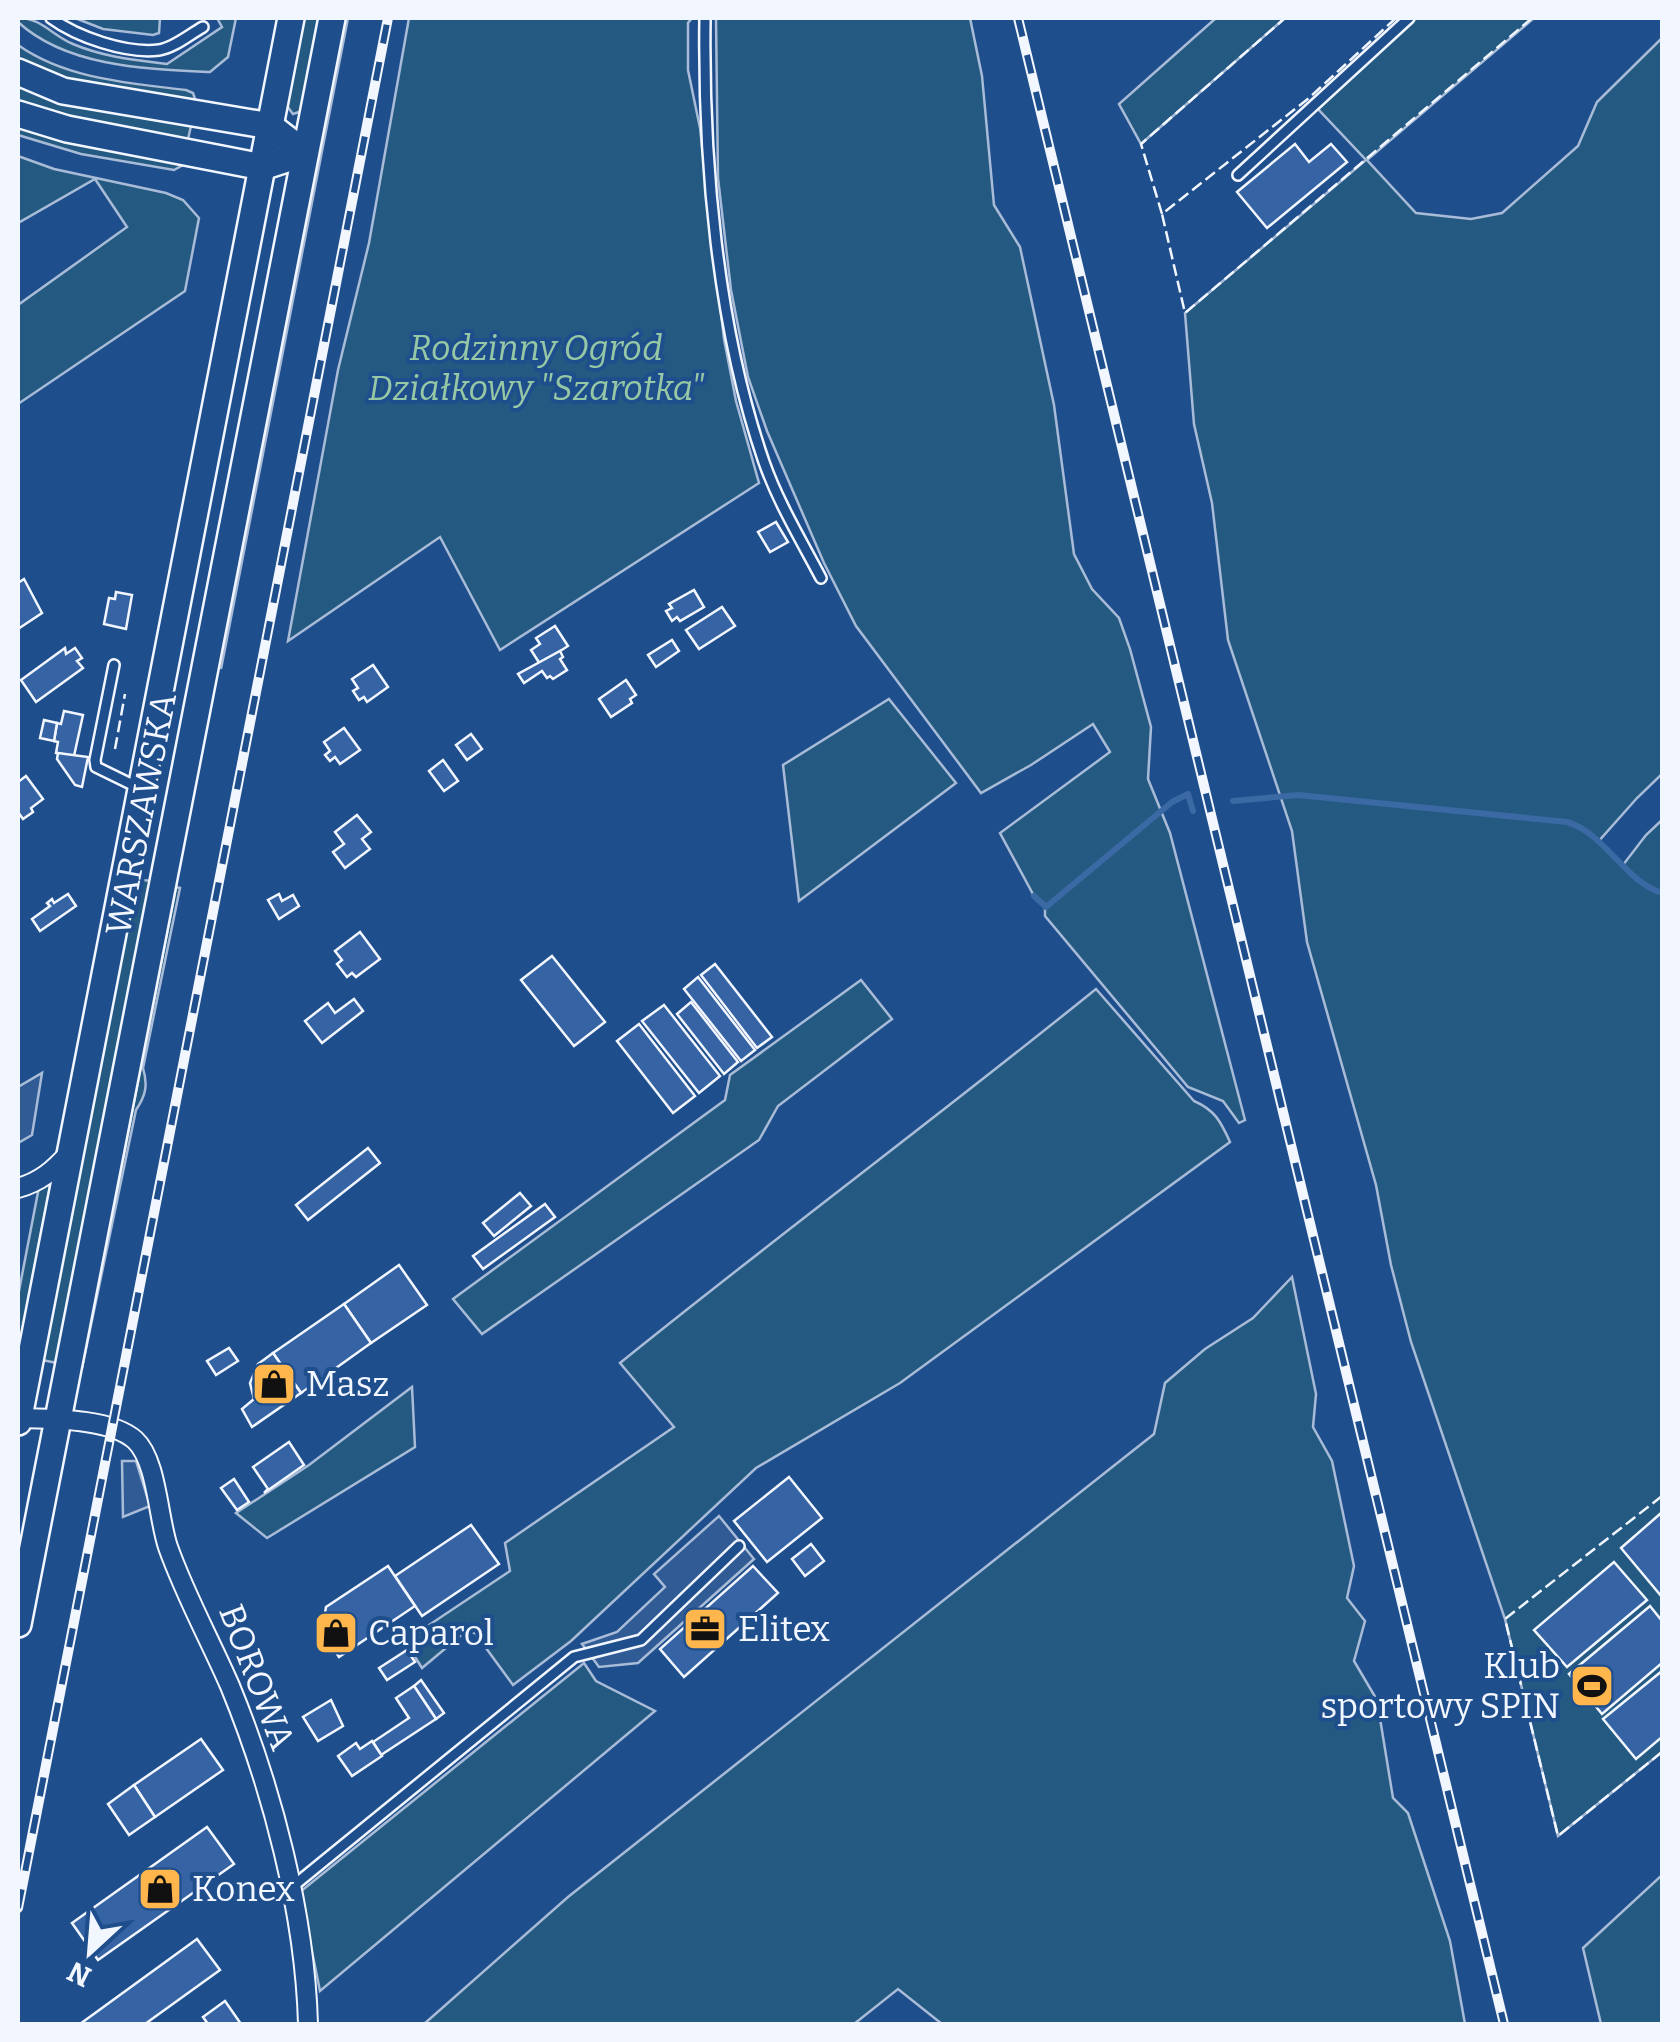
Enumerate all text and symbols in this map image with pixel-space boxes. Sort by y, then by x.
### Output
park label: Rodzinny Ogród Działkowy "Szarotka" [368,327,705,409]
street label: WARSZAWSKA [97,689,185,939]
shop icon: Masz [251,1361,297,1407]
place label: Masz [306,1363,389,1405]
street label: BOROWA [210,1598,304,1756]
office icon: Elitex [682,1606,728,1652]
place label: Elitex [738,1608,830,1650]
shop icon: Caparol [313,1610,359,1656]
place label: Caparol [368,1612,494,1654]
place label: Klub sportowy SPIN [1320,1645,1560,1727]
sports icon: Klub sportowy SPIN [1569,1663,1615,1709]
shop icon: Konex [137,1866,183,1912]
place label: Konex [192,1868,295,1910]
north arrow [40,1902,140,2002]
text: N [62,1954,96,1994]

